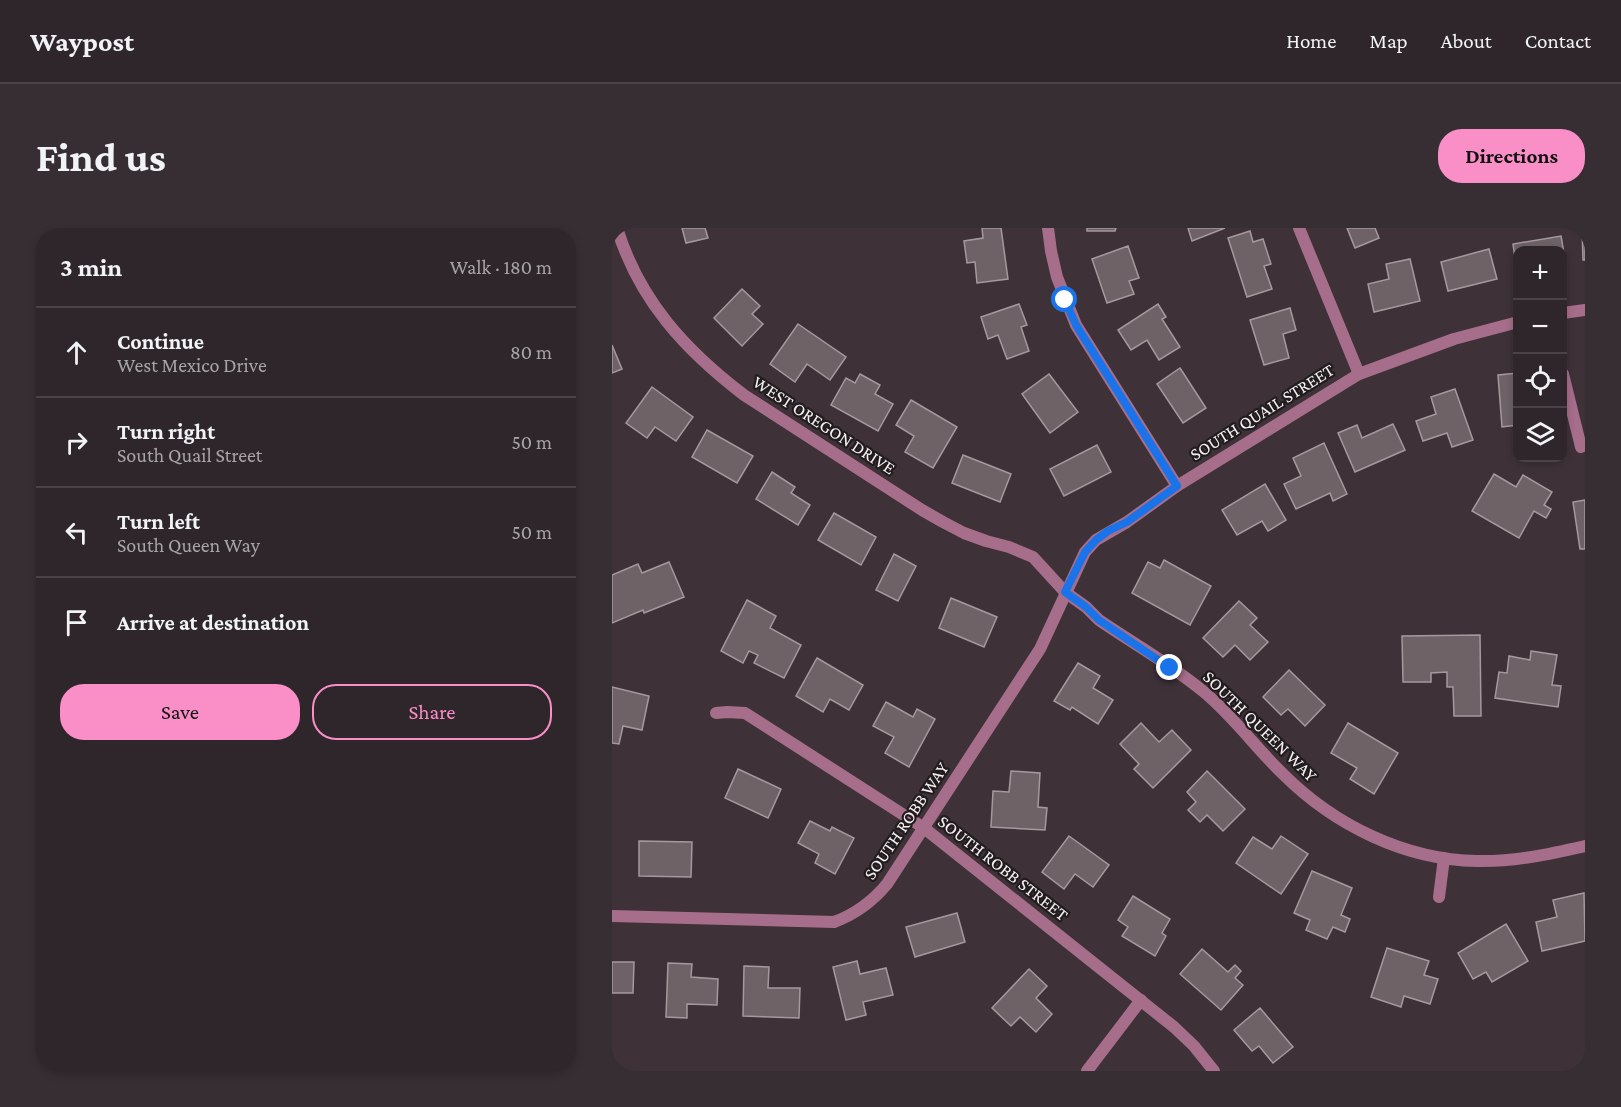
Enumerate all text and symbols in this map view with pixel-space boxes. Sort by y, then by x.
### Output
text: Waypost [30,26,134,57]
text: Home [1286,29,1336,53]
text: Map [1369,29,1408,53]
text: About [1441,29,1492,53]
text: Contact [1525,29,1591,53]
button: Directions [1438,129,1585,183]
text: Find us [36,133,166,180]
map controls [1513,246,1567,462]
button: + [1513,246,1567,300]
text: 3 min [60,253,122,282]
text: Walk · 180 m [450,256,552,278]
route start [1051,286,1077,312]
button: − [1513,300,1567,354]
text: Continue [117,329,204,354]
icon: ahead [60,336,93,369]
text: 80 m [510,341,552,363]
text: West Mexico Drive [117,354,267,376]
button: locate [1513,354,1567,408]
street label: SOUTH QUAIL STREET [1186,359,1338,464]
street label: WEST OREGON DRIVE [749,372,899,479]
button: layers [1513,408,1567,462]
text: Turn right [117,419,215,444]
icon: right [60,426,93,459]
text: 50 m [511,431,552,453]
text: South Quail Street [117,444,262,466]
text: Turn left [117,509,200,534]
icon: left [60,516,93,549]
text: 50 m [511,521,552,543]
text: South Queen Way [117,534,260,556]
icon: arrive [60,606,93,639]
text: Arrive at destination [117,610,309,635]
route end [1156,654,1182,680]
street label: SOUTH QUEEN WAY [1199,667,1321,786]
button: Save [60,684,300,740]
button: Share [312,684,552,740]
street label: SOUTH ROBB WAY [859,758,953,883]
street label: SOUTH ROBB STREET [934,811,1072,925]

